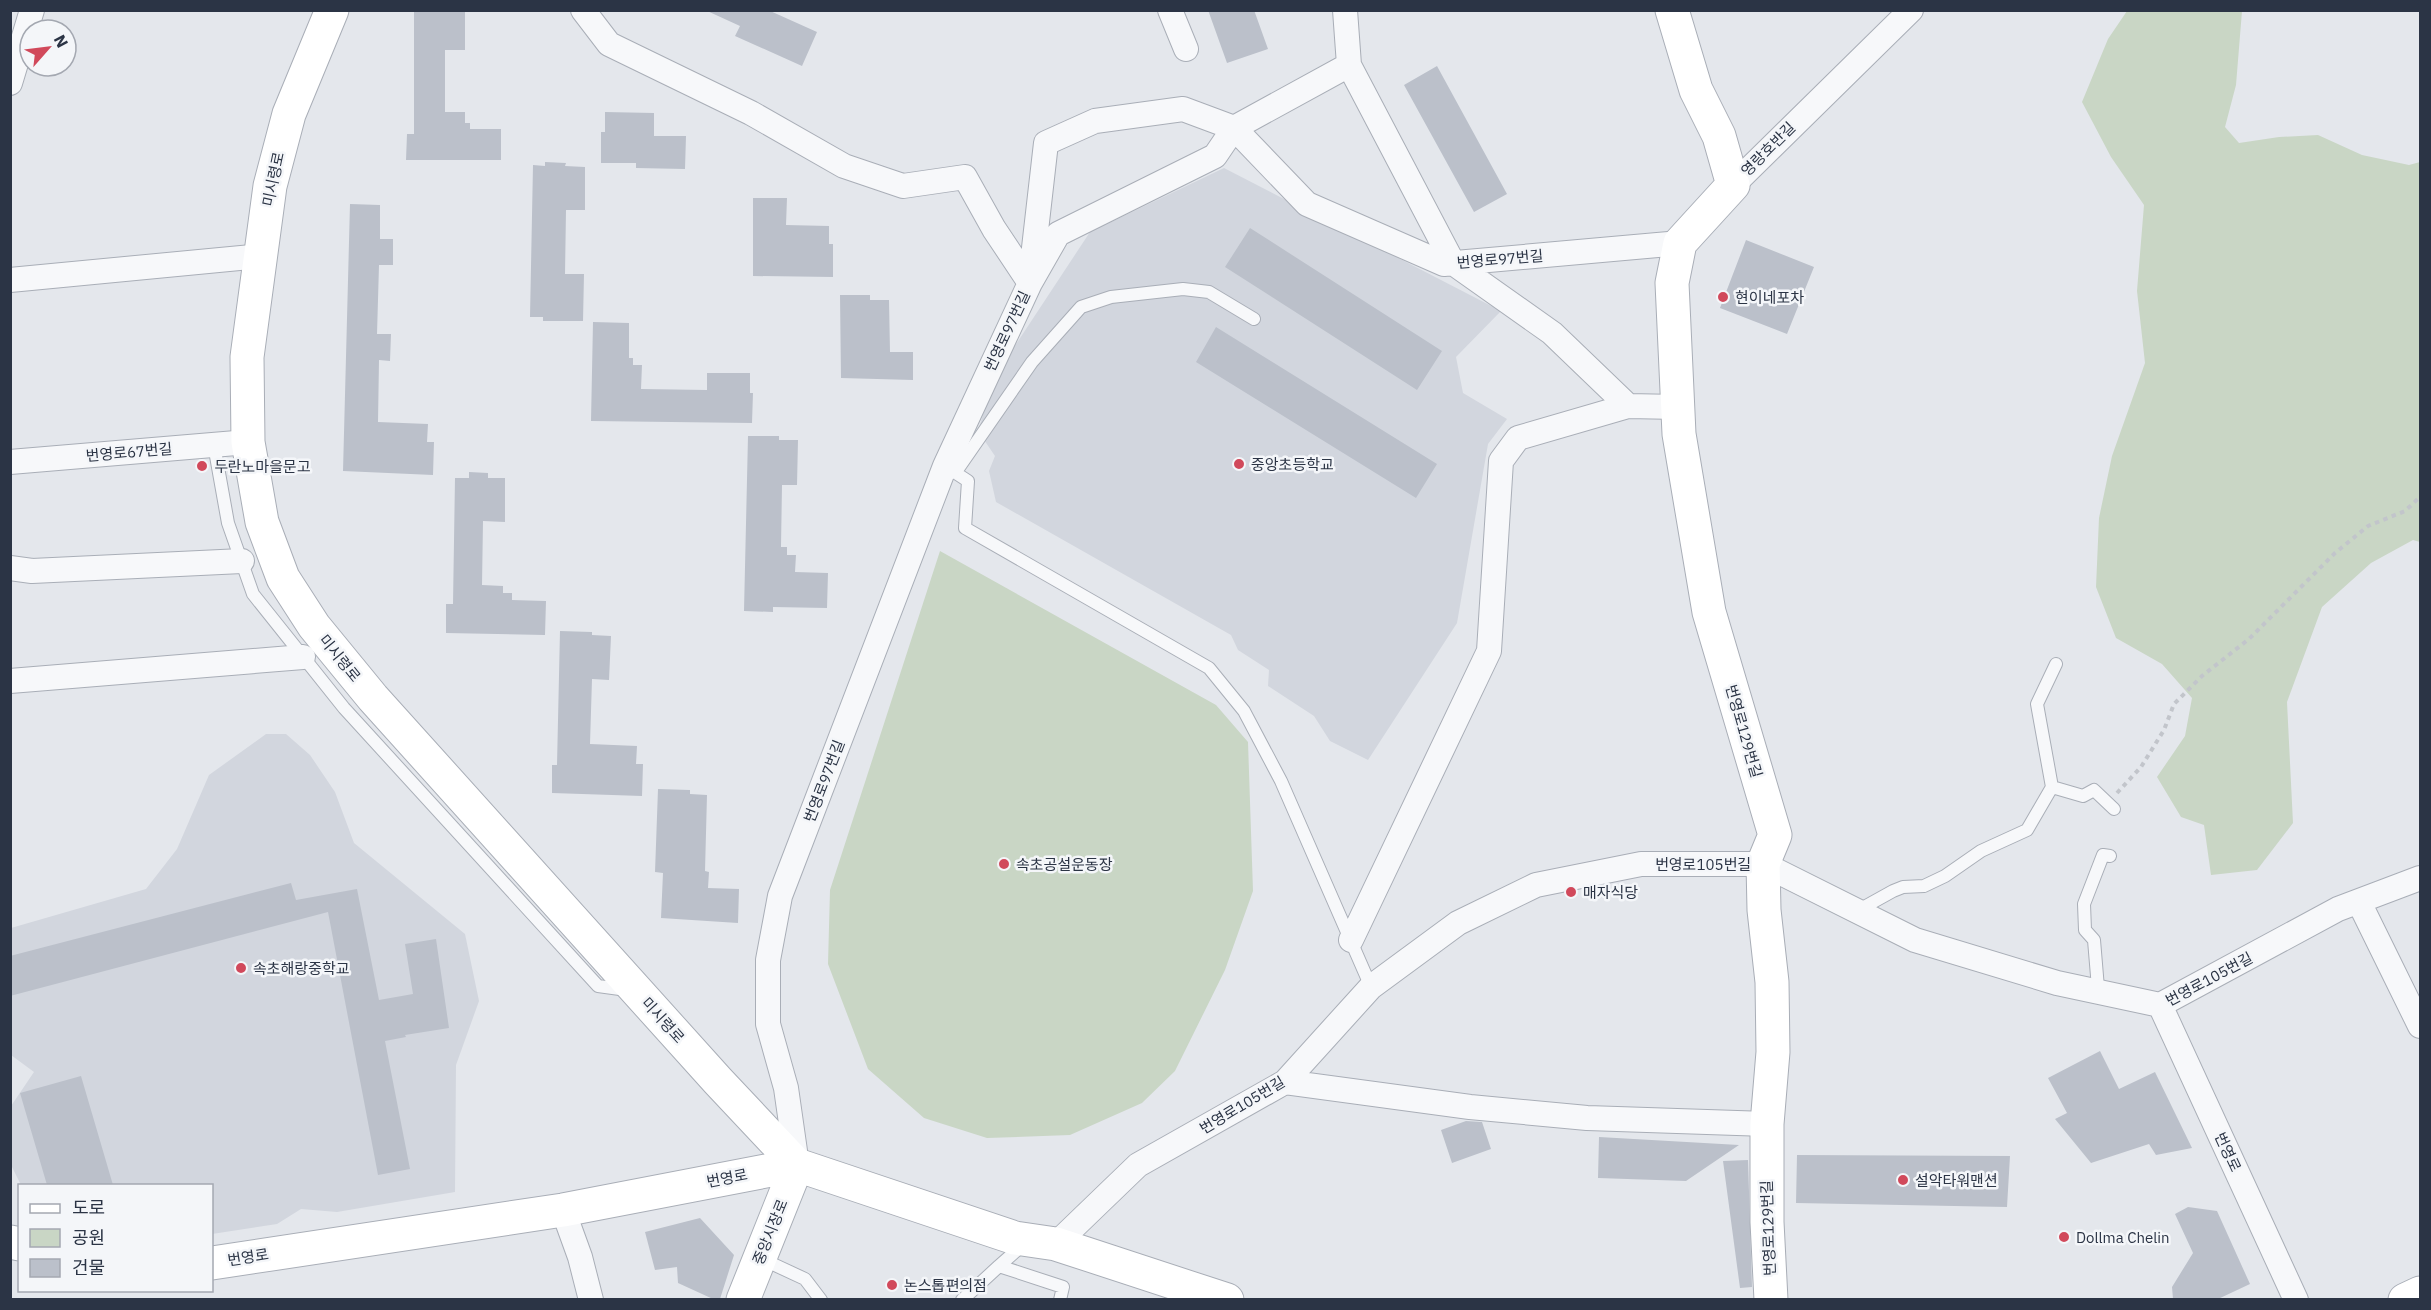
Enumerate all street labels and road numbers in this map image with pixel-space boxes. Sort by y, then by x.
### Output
street label: 영랑호반길 [1737,118,1799,180]
street label: 미시령로 [258,150,288,208]
street label: 번영로97번길 [1456,246,1544,272]
street label: 번영로97번길 [980,288,1034,374]
street label: 번영로67번길 [85,439,173,465]
street label: 미시령로 [315,631,365,685]
street label: 번영로129번길 [1722,682,1766,780]
street label: 번영로97번길 [800,737,848,825]
street label: 번영로105번길 [1655,855,1751,874]
street label: 번영로105번길 [2162,948,2256,1010]
street label: 미시령로 [637,993,689,1047]
street label: 번영로105번길 [1196,1072,1288,1138]
street label: 번영로 [2211,1129,2245,1175]
street label: 번영로 [705,1165,749,1191]
street label: 번영로129번길 [1757,1180,1779,1276]
street label: 중앙시장로 [748,1196,792,1268]
street label: 번영로 [226,1244,270,1270]

